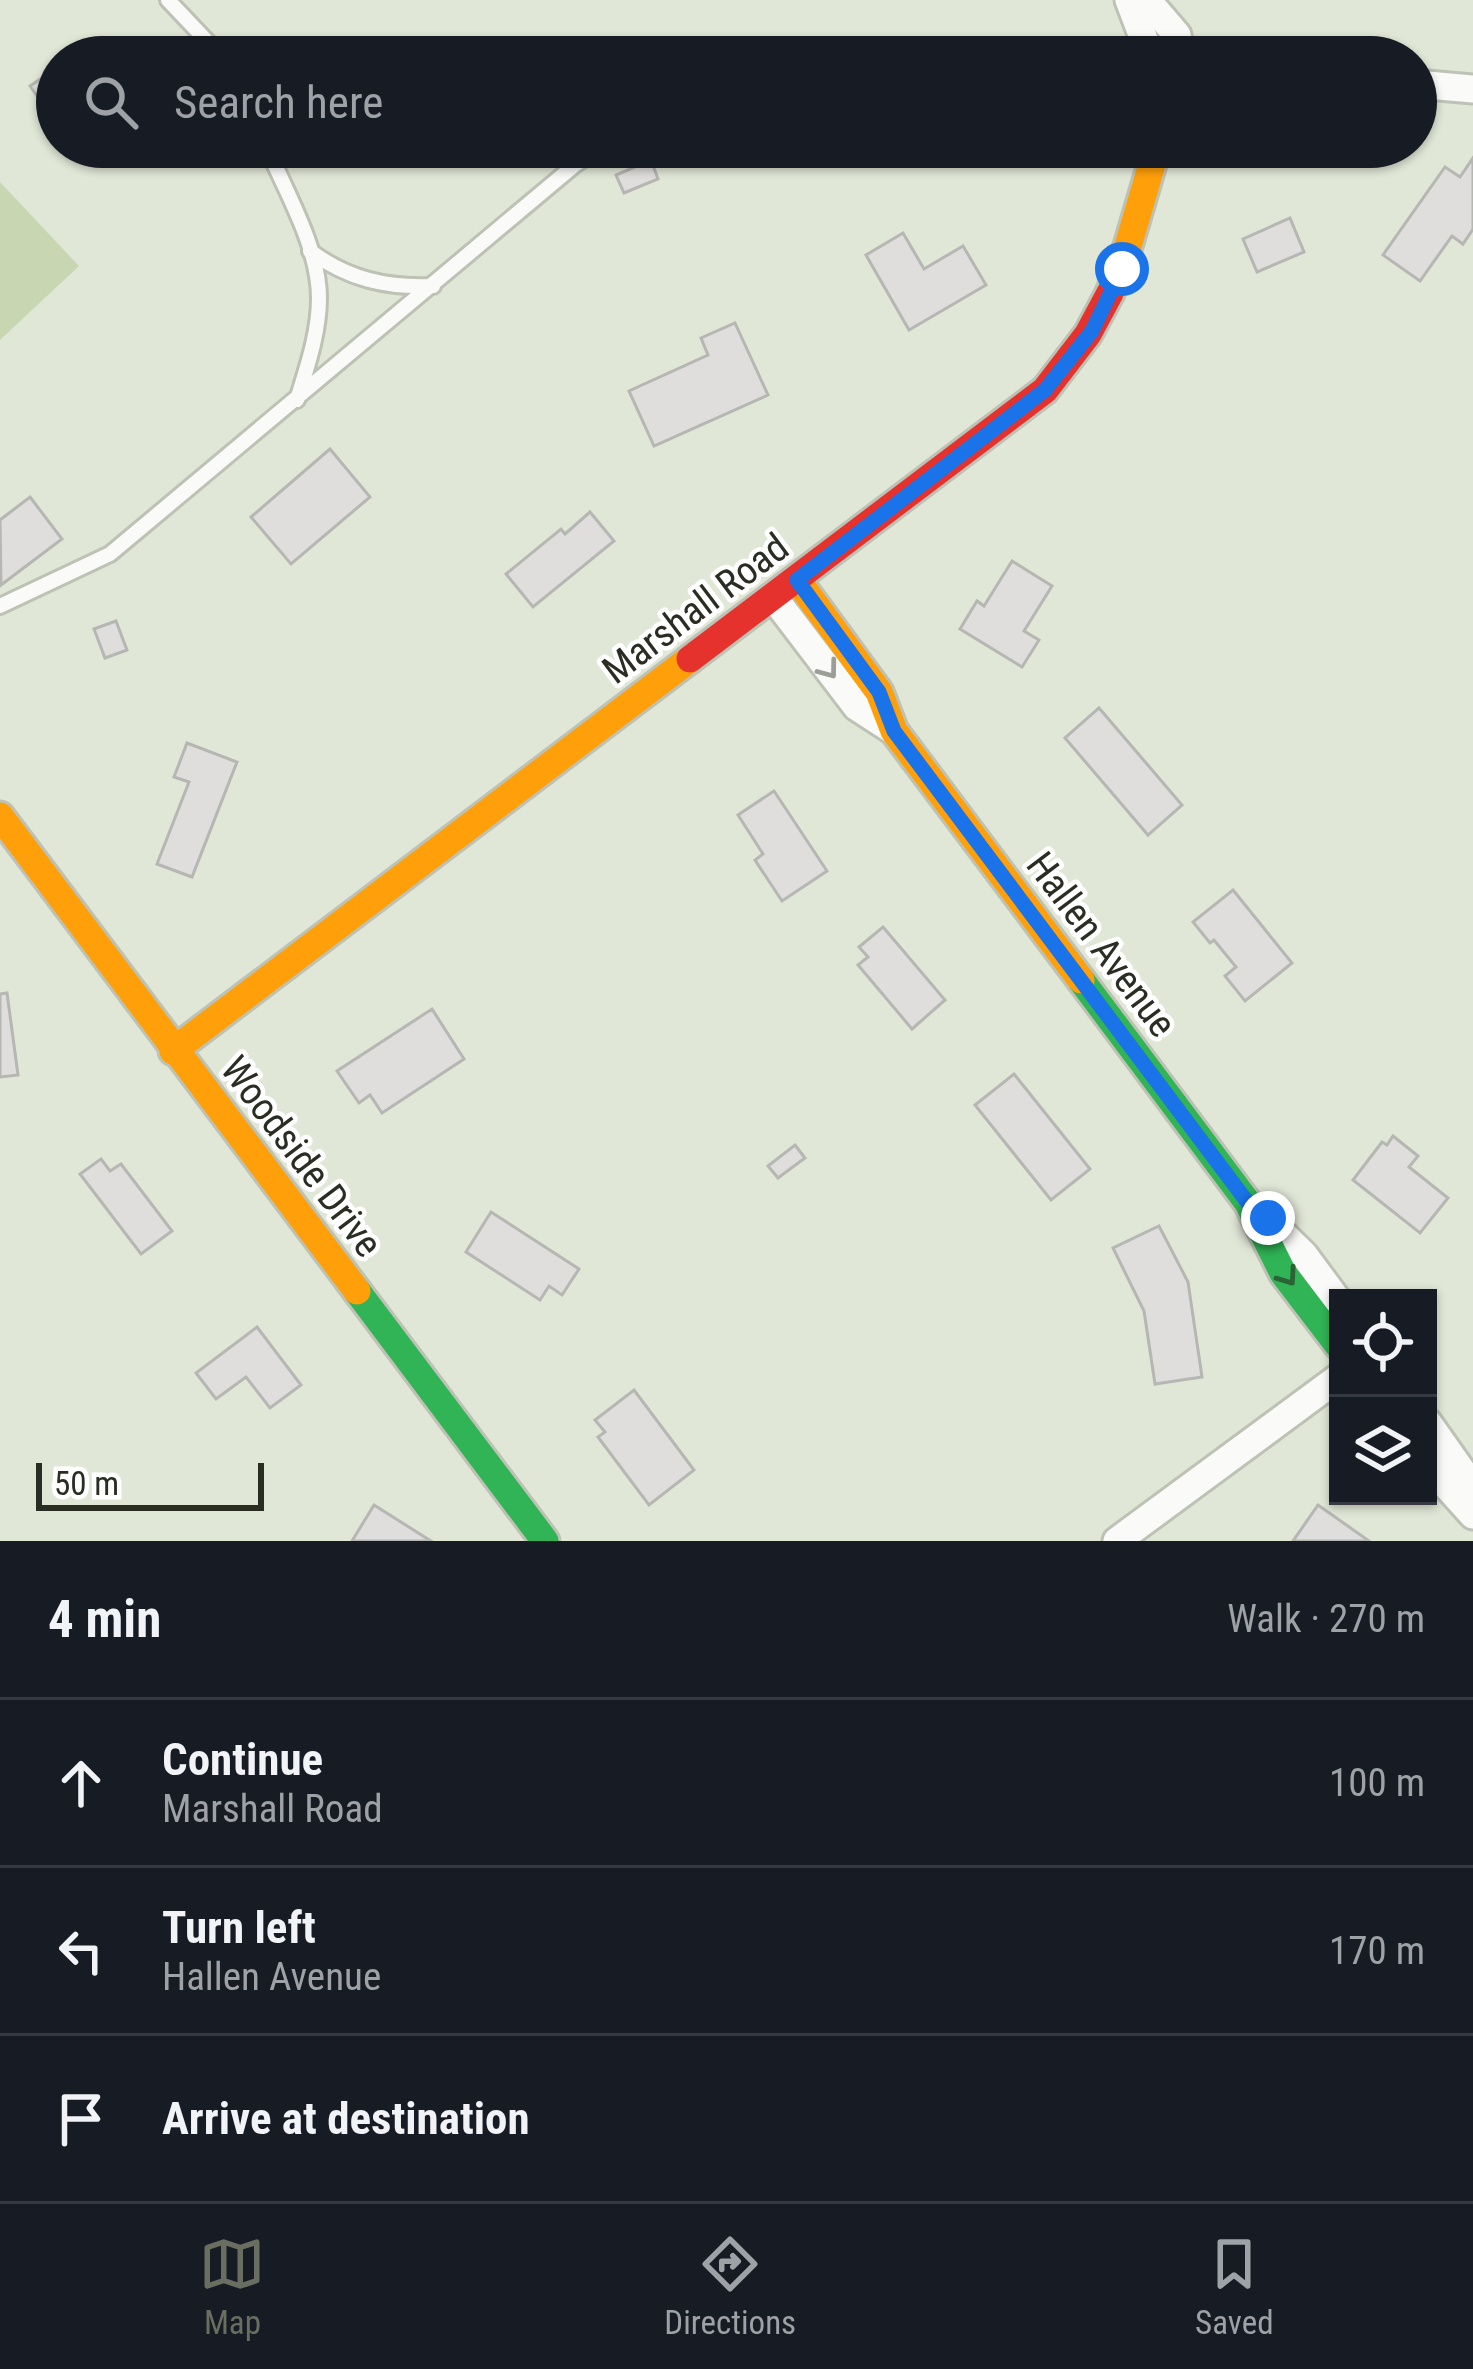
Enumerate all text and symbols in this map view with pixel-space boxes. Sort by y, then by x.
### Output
search box [36,36,1437,168]
icon: search [78,69,144,135]
text: Search here [174,76,383,129]
route start [1095,242,1149,296]
street label: Marshall Road [594,524,797,694]
one-way arrow [815,656,836,678]
street label: Hallen Avenue [1017,843,1186,1046]
street label: Woodside Drive [211,1047,391,1266]
route end [1241,1191,1295,1245]
one-way arrow [1274,1264,1296,1286]
map controls [1329,1289,1437,1505]
button: locate [1329,1289,1437,1397]
button: layers [1329,1397,1437,1505]
scale bar [36,1457,264,1510]
text: 50 m [54,1464,119,1503]
text: 4 min [48,1590,161,1649]
text: Walk · 270 m [1227,1596,1425,1642]
text: Continue [162,1733,323,1786]
icon: ahead [48,1750,114,1816]
text: 100 m [1329,1760,1425,1806]
text: Marshall Road [162,1786,382,1832]
text: Turn left [162,1901,316,1954]
icon: left [48,1918,114,1984]
text: 170 m [1329,1928,1425,1974]
text: Hallen Avenue [162,1954,381,2000]
icon: arrive [48,2086,114,2152]
text: Arrive at destination [162,2092,530,2145]
tab: Map [199,2231,265,2342]
tab: Directions [664,2231,796,2342]
tab: Saved [1195,2231,1274,2342]

